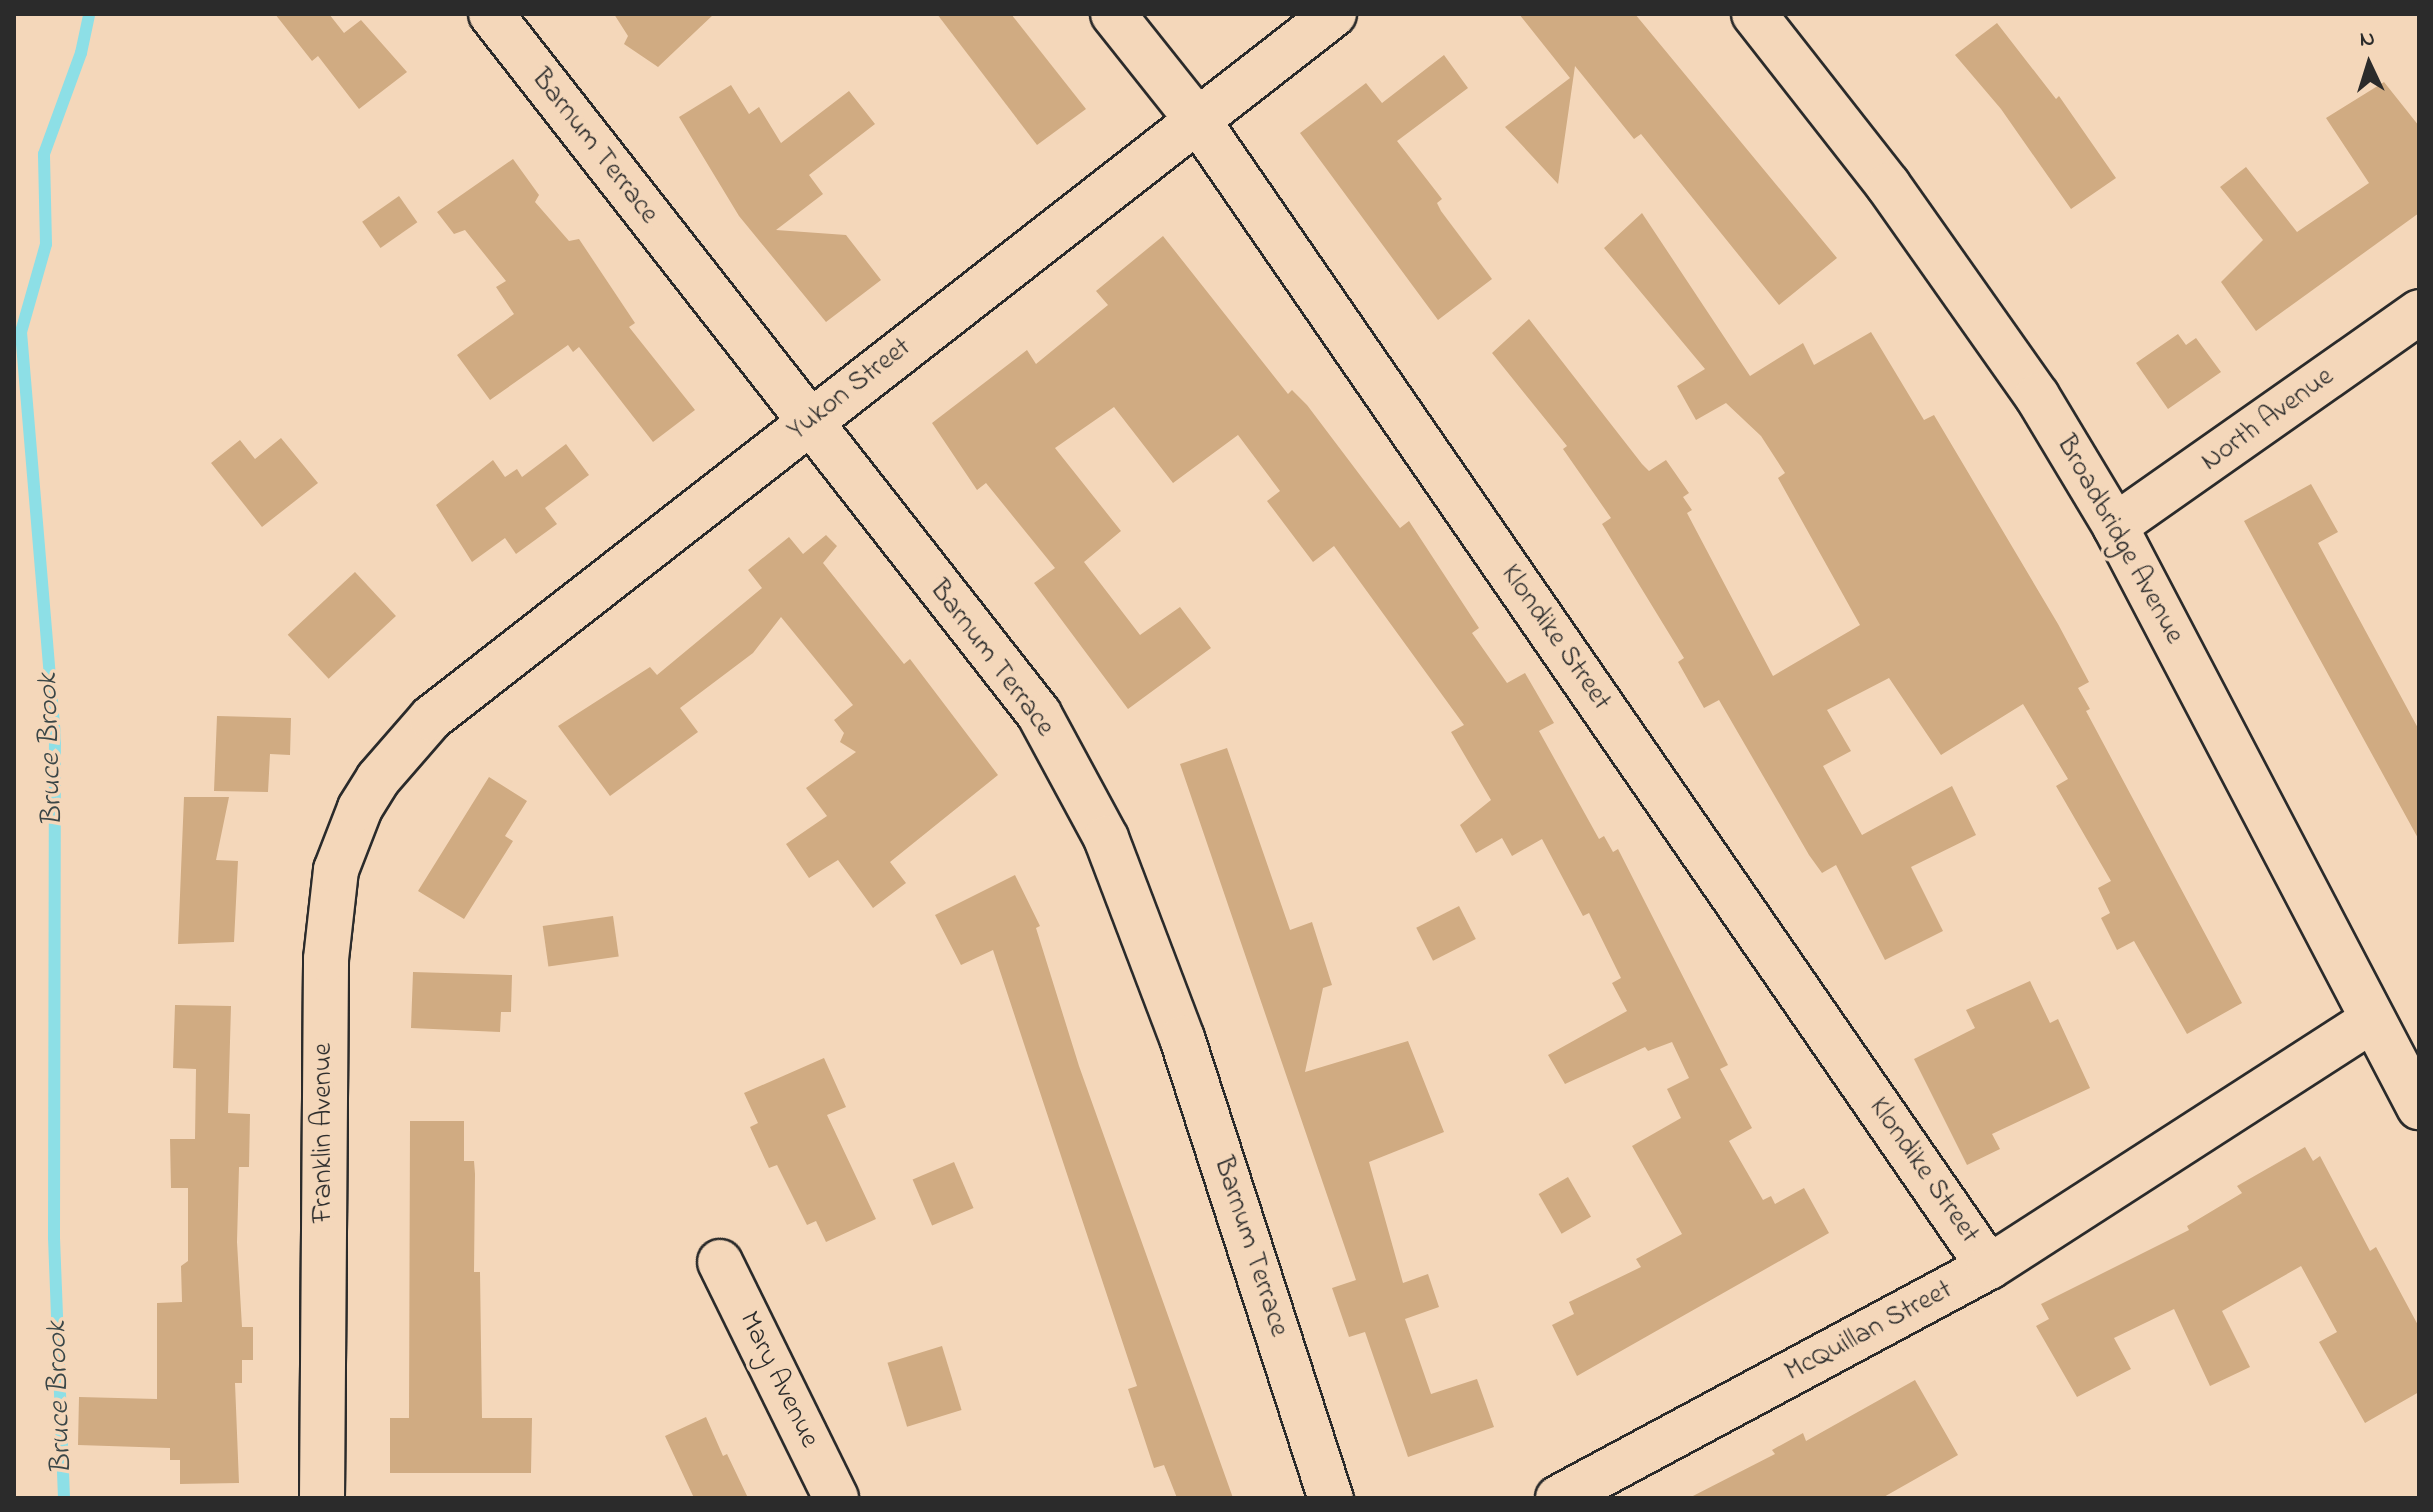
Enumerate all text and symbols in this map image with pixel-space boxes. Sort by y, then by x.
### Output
north arrow [2329,24,2409,104]
text: N [2359,24,2376,57]
street label: Barnum Terrace [523,63,665,231]
street label: Yukon Street [782,332,918,448]
street label: North Avenue [2195,361,2341,479]
street label: Broadbridge Avenue [2048,430,2190,650]
street label: Klondike Street [1493,559,1617,717]
street label: Barnum Terrace [921,574,1061,744]
water label: Bruce Brook [30,673,72,827]
street label: Franklin Avenue [307,1043,341,1223]
street label: Klondike Street [1861,1092,1985,1250]
street label: Barnum Terrace [1205,1153,1295,1341]
street label: McQuillan Street [1780,1274,1958,1390]
street label: Mary Avenue [731,1307,825,1453]
water label: Bruce Brook [39,1321,81,1475]

